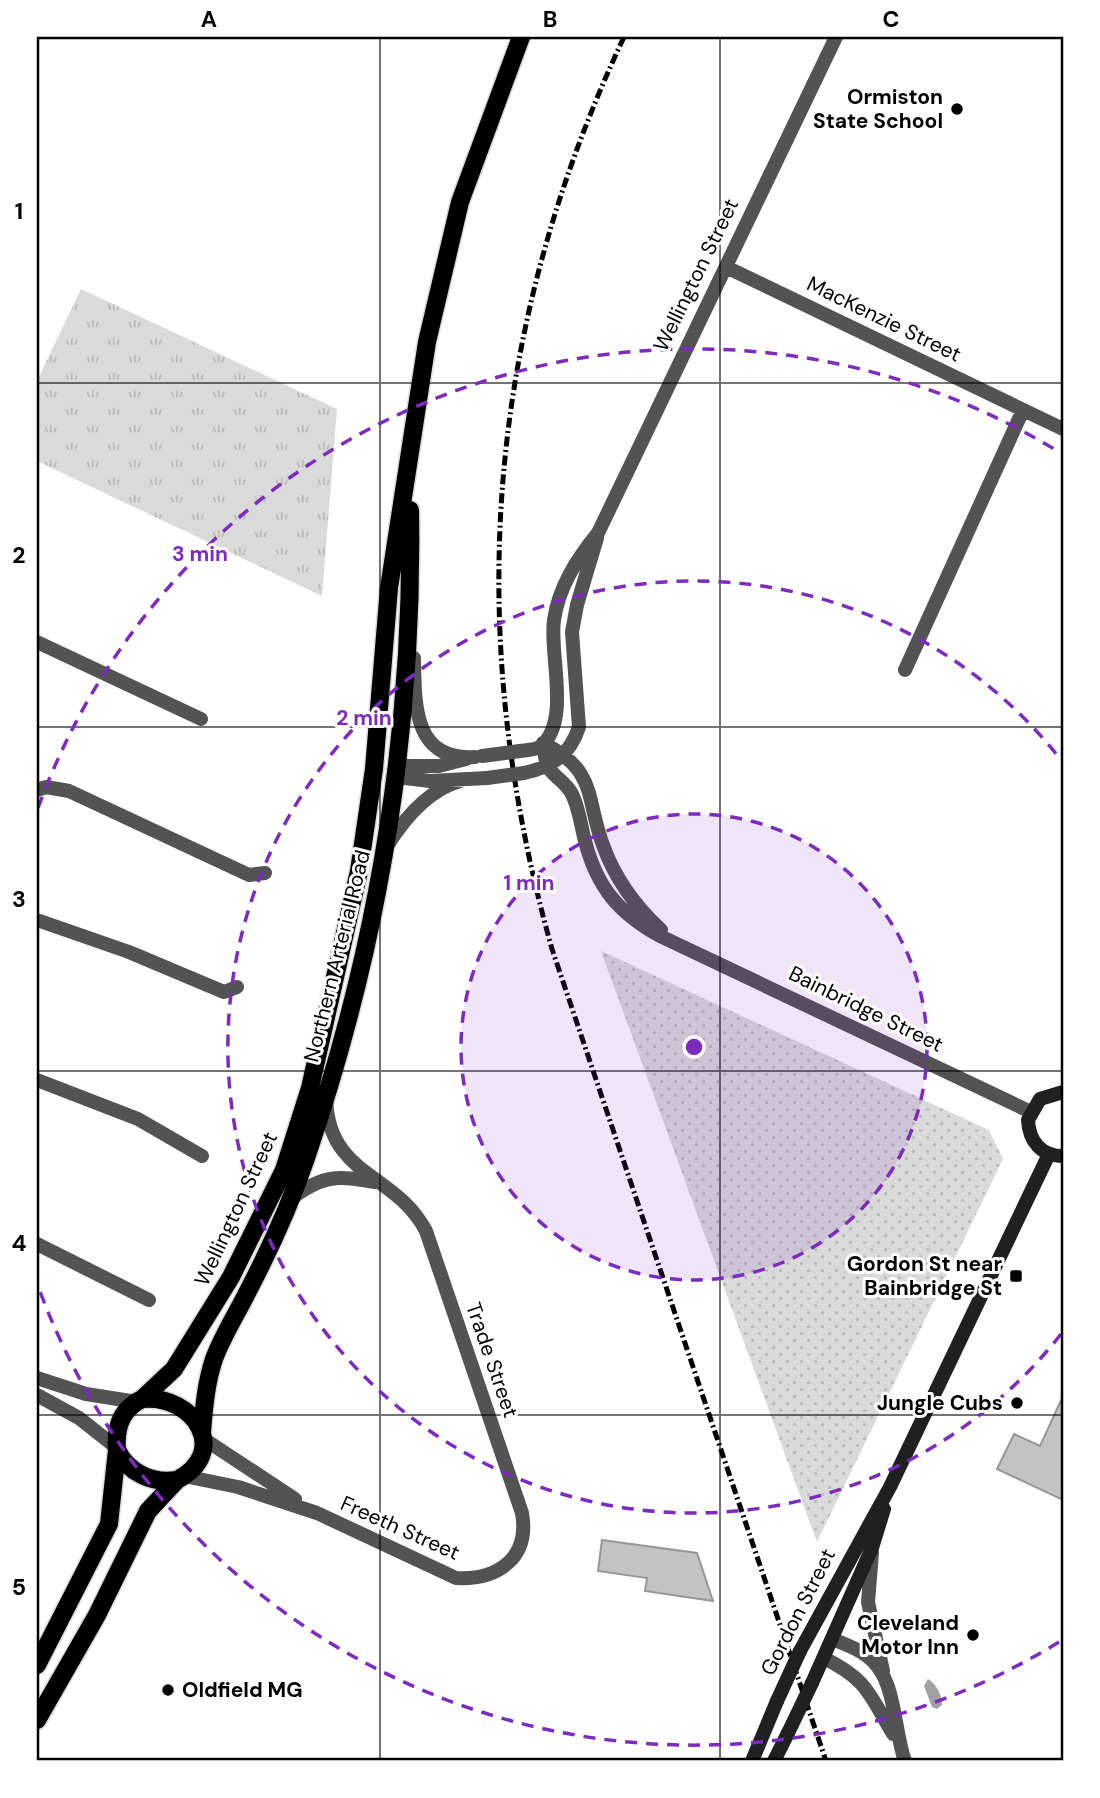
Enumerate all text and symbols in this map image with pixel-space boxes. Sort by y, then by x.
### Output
text: A [201,4,217,34]
text: B [543,4,557,34]
text: C [883,4,899,34]
place label: Ormiston State School [813,83,943,135]
marker: Ormiston State School [949,101,965,117]
street label: Wellington Street [647,194,745,356]
text: 1 [15,196,23,226]
street label: MacKenzie Street [802,270,966,368]
text: 2 [12,540,26,570]
text: 3 min [172,540,228,568]
text: 2 min [336,704,392,732]
street label: Northern Arterial Road [297,847,377,1065]
text: 1 min [503,869,555,897]
text: 3 [12,884,26,914]
street label: Bainbridge Street [784,959,948,1059]
centre of rings [682,1035,706,1059]
street label: Wellington Street [188,1127,284,1291]
text: 4 [12,1228,27,1258]
place label: Gordon St near Bainbridge St [847,1250,1002,1302]
marker: Gordon St near Bainbridge St [1008,1268,1024,1284]
street label: Trade Street [459,1299,525,1421]
place label: Jungle Cubs [877,1389,1003,1417]
marker: Jungle Cubs [1009,1395,1025,1411]
street label: Freeth Street [336,1489,464,1567]
street label: Gordon Street [754,1544,842,1680]
text: 5 [12,1572,26,1602]
place label: Cleveland Motor Inn [857,1609,959,1661]
marker: Cleveland Motor Inn [965,1627,981,1643]
place label: Oldfield MG [182,1676,303,1704]
marker: Oldfield MG [160,1682,176,1698]

